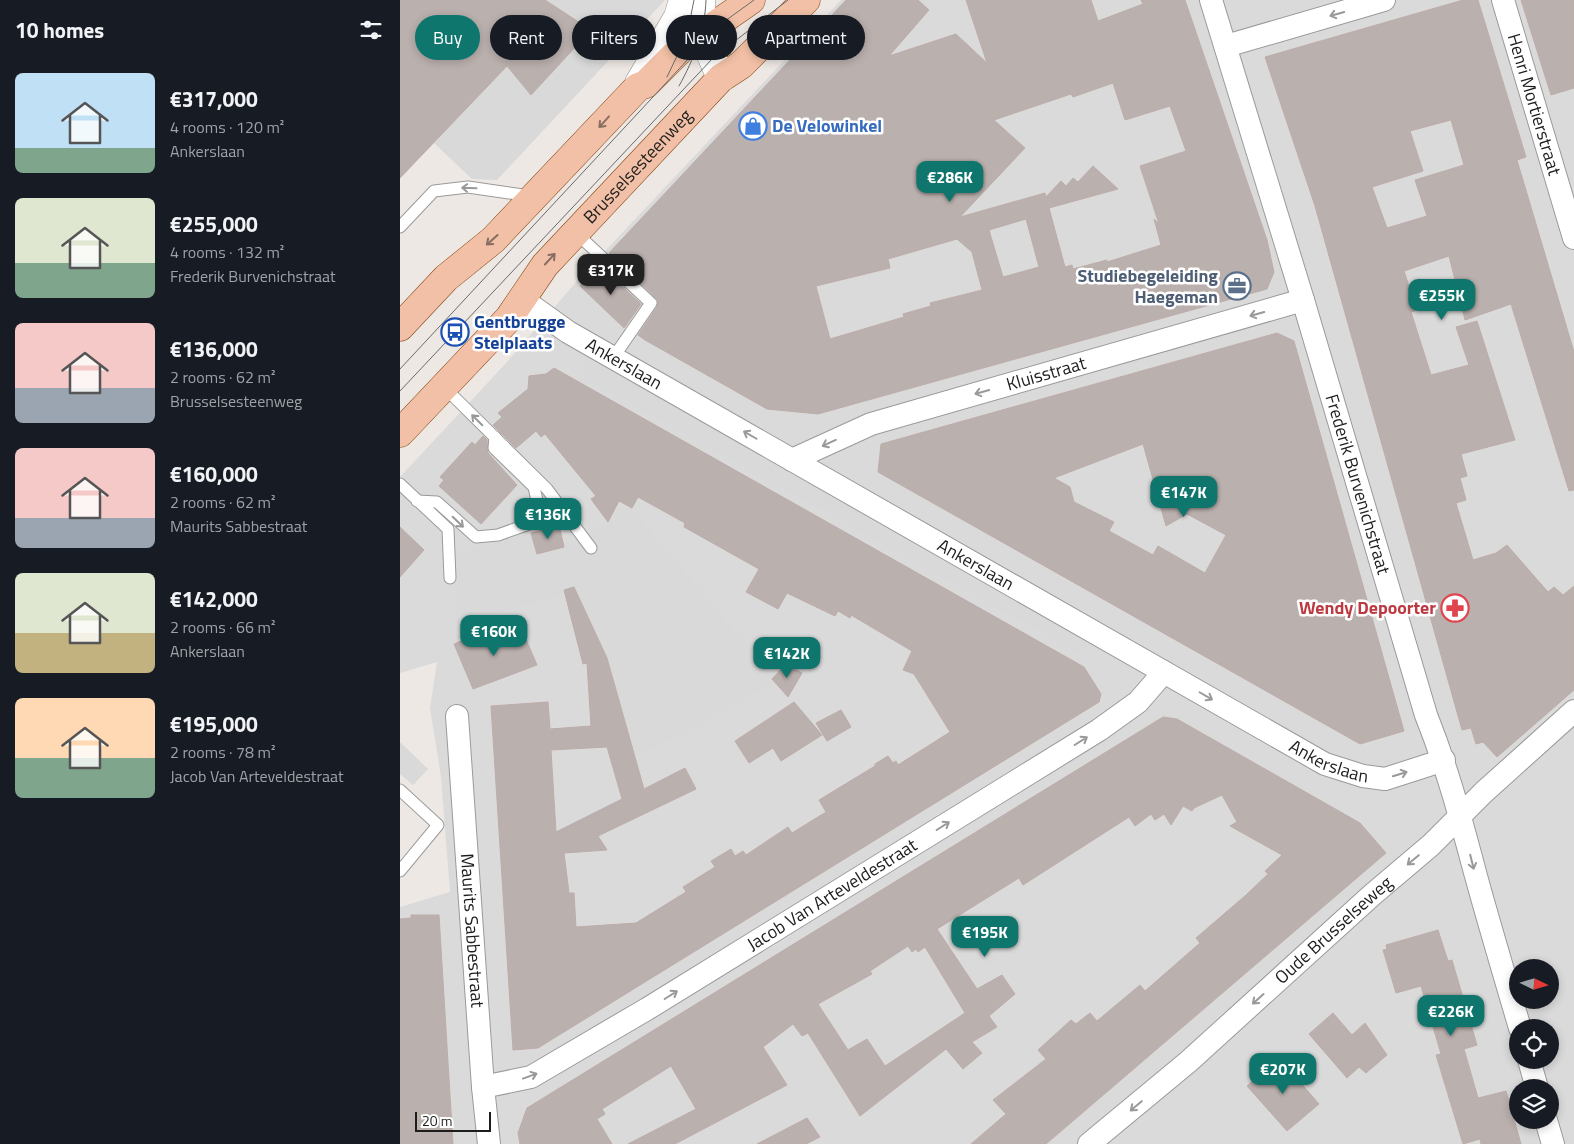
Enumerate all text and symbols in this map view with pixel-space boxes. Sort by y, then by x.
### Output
one-way arrow [1330,9,1346,19]
text: 10 homes [15,14,104,46]
chip: Buy [415,15,480,60]
chip: Rent [490,15,562,60]
chip: Filters [572,15,656,60]
chip: New [666,15,737,60]
chip: Apartment [747,15,865,60]
icon: filters [357,16,385,44]
street label: Henri Mortierstraat [1501,30,1569,179]
text: €317,000 [170,83,258,115]
icon: home [55,93,115,153]
street label: Brusselsesteenweg [577,103,698,229]
shop icon: De Velowinkel [738,111,768,141]
place label: De Velowinkel [772,112,882,139]
text: 4 rooms · 120 m² [170,115,284,139]
one-way arrow [598,116,610,129]
text: Ankerslaan [170,139,245,163]
pin: €286K [915,160,985,203]
text: €286K [927,165,973,189]
one-way arrow [462,183,478,193]
text: €255,000 [170,208,258,240]
icon: home [55,218,115,278]
one-way arrow [486,234,499,246]
text: 4 rooms · 132 m² [170,240,284,264]
one-way arrow [544,253,556,266]
pin: €317K [576,254,646,296]
text: €317K [588,258,634,282]
place label: Studiebegeleiding Haegeman [1078,262,1218,310]
text: Frederik Burvenichstraat [170,264,336,288]
office icon: Studiebegeleiding Haegeman [1222,271,1252,301]
pin: €255K [1407,278,1477,321]
text: €255K [1419,283,1465,307]
place label: Gentbrugge Stelplaats [474,308,566,356]
one-way arrow [1249,310,1265,319]
bus stop icon: Gentbrugge Stelplaats [440,317,470,347]
street label: Ankerslaan [581,331,668,396]
text: €136,000 [170,333,258,365]
icon: home [55,343,115,403]
street label: Kluisstraat [1003,349,1090,397]
text: 2 rooms · 62 m² [170,365,275,389]
one-way arrow [975,387,991,397]
text: Brusselsesteenweg [170,389,302,413]
street label: Frederik Burvenichstraat [1319,391,1398,578]
one-way arrow [471,414,484,426]
one-way arrow [743,430,757,440]
one-way arrow [821,438,836,448]
text: €160,000 [170,458,258,490]
icon: home [55,468,115,528]
pin: €147K [1149,476,1219,518]
text: €147K [1161,480,1207,504]
text: 2 rooms · 62 m² [170,490,275,514]
pin: €136K [513,498,583,540]
text: €136K [525,502,571,526]
text: Maurits Sabbestraat [170,514,307,538]
one-way arrow [451,516,463,528]
street label: Ankerslaan [933,532,1019,597]
text: €142,000 [170,583,258,615]
icon: home [55,593,115,653]
pharmacy icon: Wendy Depoorter [1440,593,1470,623]
place label: Wendy Depoorter [1299,594,1436,621]
pin: €160K [459,614,529,657]
text: 2 rooms · 66 m² [170,615,275,639]
text: €160K [471,619,517,643]
pin: €142K [752,636,822,679]
text: Ankerslaan [170,639,245,663]
text: €142K [764,641,810,665]
one-way arrow [1198,692,1213,701]
text: €195,000 [170,708,258,740]
icon: home [55,718,115,778]
street label: Ankerslaan [1284,732,1370,790]
one-way arrow [1074,735,1088,746]
text: 2 rooms · 78 m² [170,740,275,764]
text: Jacob Van Arteveldestraat [170,764,344,788]
one-way arrow [1392,768,1408,778]
one-way arrow [935,821,949,831]
street label: Jacob Van Arteveldestraat [742,831,923,957]
street label: Maurits Sabbestraat [454,852,491,1009]
one-way arrow [1468,854,1477,870]
one-way arrow [1407,855,1420,866]
street label: Oude Brusselseweg [1268,869,1398,990]
pin: €195K [950,916,1020,958]
text: €195K [962,920,1008,944]
north arrow [1509,959,1559,1009]
map controls [1509,959,1559,1129]
one-way arrow [663,989,677,999]
one-way arrow [1252,993,1264,1005]
pin: €226K [1416,994,1486,1037]
text: €226K [1428,999,1474,1023]
button: locate [1509,1019,1559,1069]
pin: €207K [1248,1052,1318,1095]
text: €207K [1260,1057,1306,1081]
one-way arrow [522,1071,537,1080]
button: layers [1509,1079,1559,1129]
one-way arrow [1129,1100,1142,1111]
scale bar [415,1109,491,1132]
text: 20 m [422,1110,452,1131]

